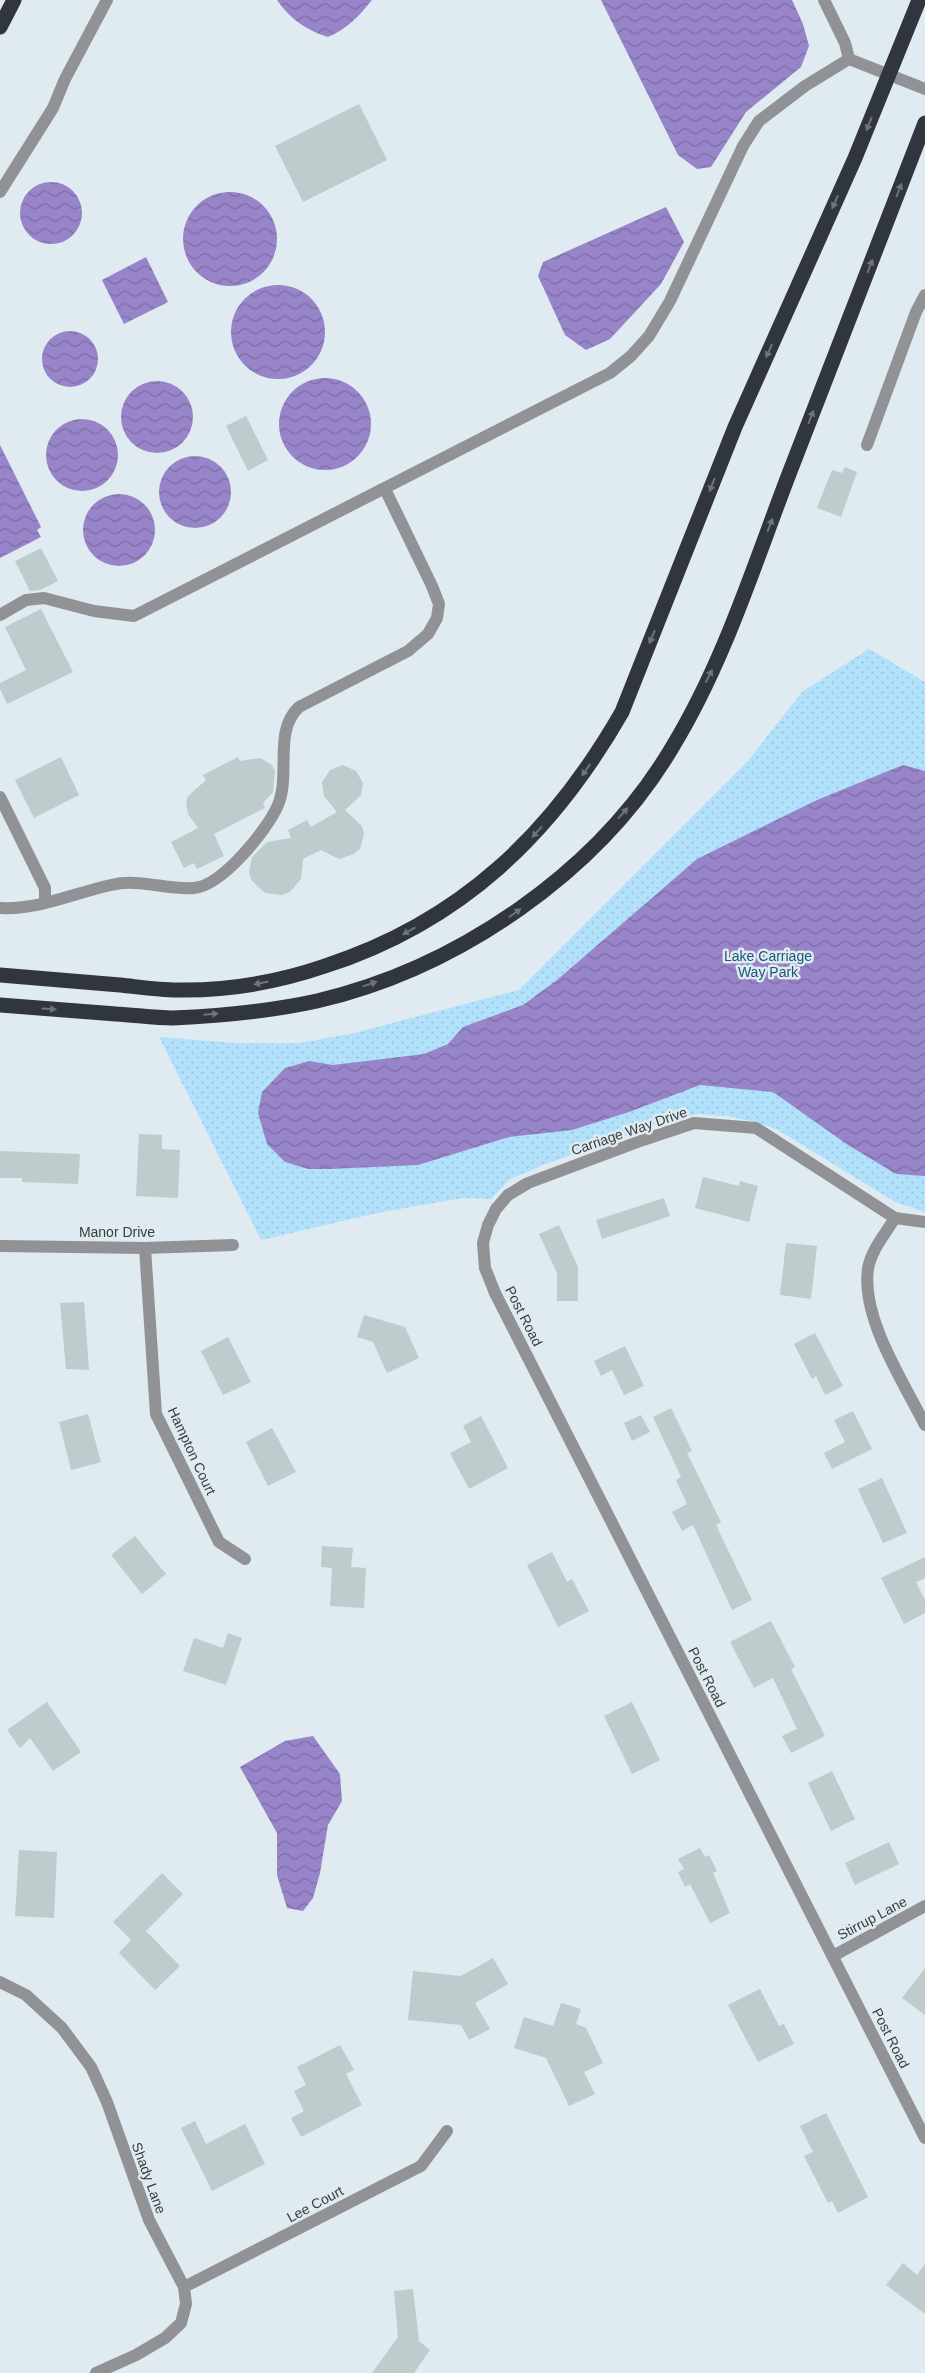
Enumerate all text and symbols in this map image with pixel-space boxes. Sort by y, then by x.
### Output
one-way arrow [864,116,872,131]
one-way arrow [896,183,903,198]
one-way arrow [831,195,839,209]
one-way arrow [866,258,874,273]
one-way arrow [765,344,773,358]
one-way arrow [808,410,815,425]
one-way arrow [708,478,716,493]
one-way arrow [766,518,774,533]
one-way arrow [648,629,656,644]
one-way arrow [705,669,713,683]
one-way arrow [581,763,591,777]
one-way arrow [617,808,629,820]
one-way arrow [531,825,542,838]
one-way arrow [508,908,522,918]
one-way arrow [402,927,416,935]
park label: Lake Carriage Way Park [724,948,812,980]
one-way arrow [252,980,268,988]
one-way arrow [362,980,377,987]
one-way arrow [41,1005,57,1013]
one-way arrow [203,1010,219,1018]
street label: Carriage Way Drive [569,1104,689,1158]
street label: Manor Drive [79,1224,155,1240]
street label: Post Road [502,1283,546,1349]
street label: Hampton Court [165,1405,219,1497]
street label: Post Road [685,1644,729,1710]
street label: Stirrup Lane [835,1893,910,1943]
street label: Post Road [869,2005,913,2071]
street label: Shady Lane [129,2140,169,2216]
street label: Lee Court [284,2182,346,2225]

